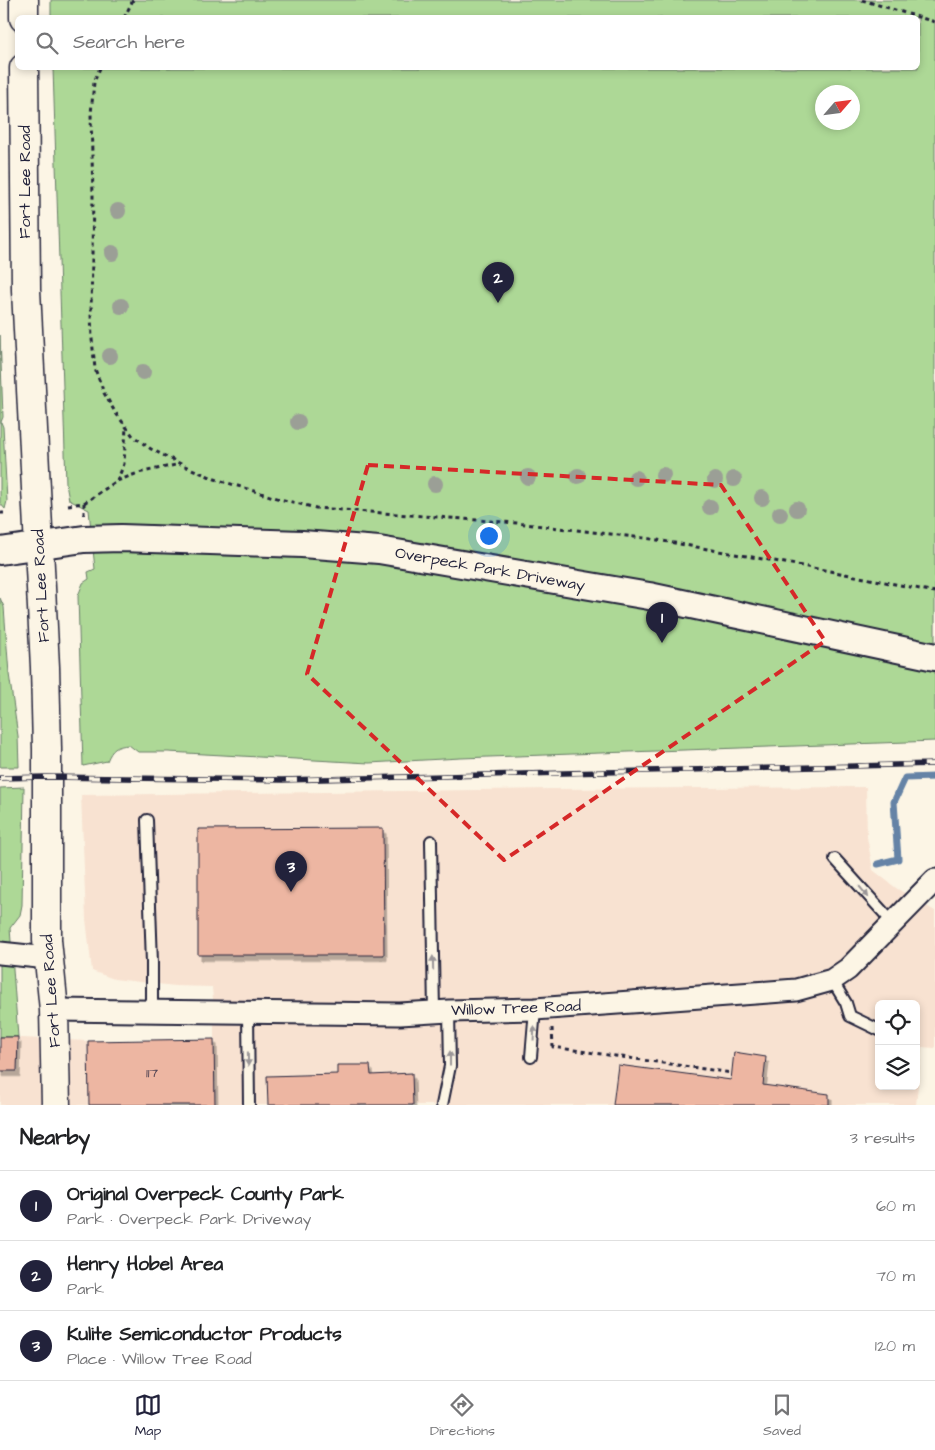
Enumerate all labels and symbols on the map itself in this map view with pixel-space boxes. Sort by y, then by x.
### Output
north arrow [815,85,860,130]
street label: Fort Lee Road [14,125,36,239]
pin: 2 [482,262,514,303]
your location [476,523,502,549]
street label: Fort Lee Road [27,529,55,643]
street label: Overpeck Park Driveway [393,541,587,598]
pin: 1 [646,602,678,643]
pin: 3 [275,851,307,892]
one-way arrow [859,885,870,898]
street label: Fort Lee Road [36,934,66,1048]
one-way arrow [429,955,437,971]
street label: Willow Tree Road [451,995,581,1021]
one-way arrow [530,1025,538,1041]
one-way arrow [446,1050,454,1066]
one-way arrow [244,1051,252,1067]
house number: 117 [146,1063,158,1083]

